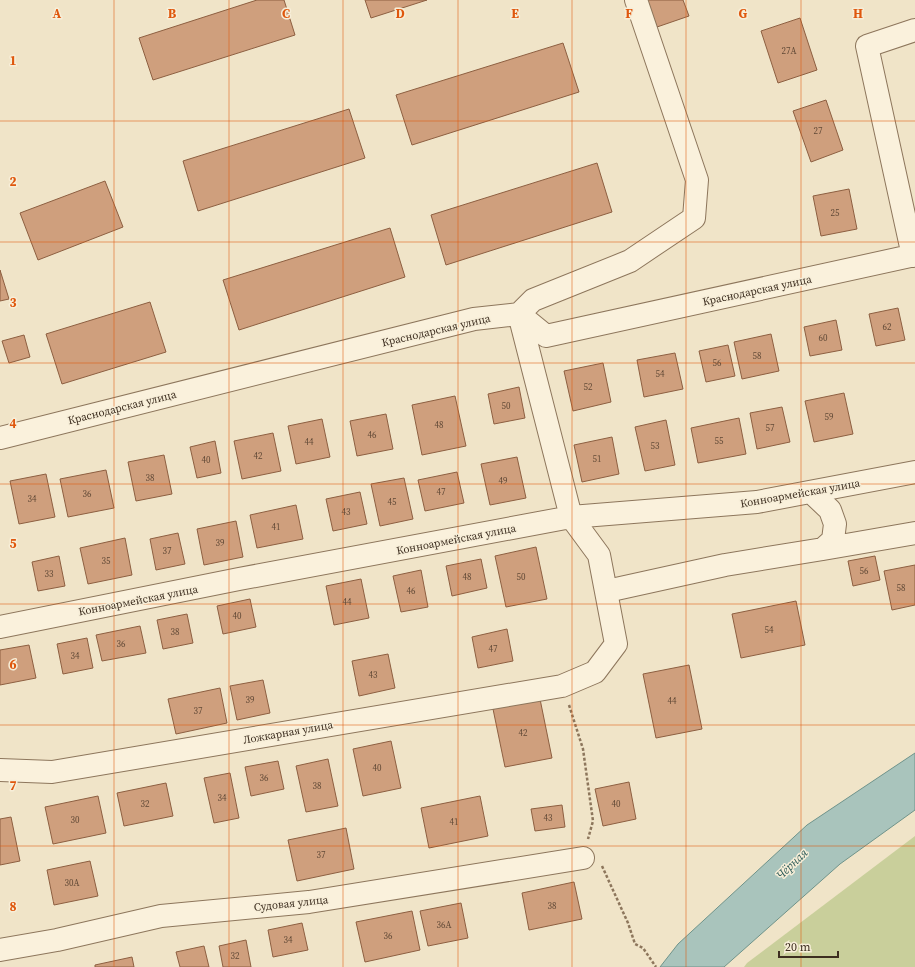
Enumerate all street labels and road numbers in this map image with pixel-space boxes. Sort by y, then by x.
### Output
street label: Краснодарская улица [701,272,813,309]
street label: Краснодарская улица [380,311,492,350]
street label: Краснодарская улица [66,387,178,428]
street label: Конноармейская улица [739,475,862,511]
street label: Конноармейская улица [395,520,518,558]
street label: Конноармейская улица [77,581,200,619]
street label: Ложкарная улица [242,717,335,748]
street label: Судовая улица [253,892,329,915]

